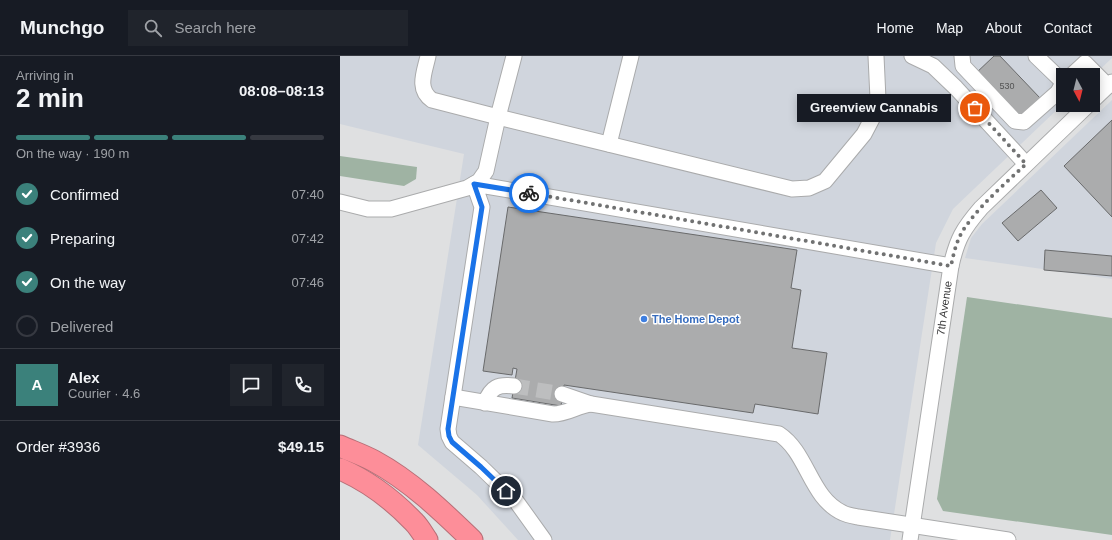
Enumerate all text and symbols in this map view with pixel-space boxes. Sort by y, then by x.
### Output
search box [128,10,408,46]
text: Munchgo [20,17,104,38]
icon: search [142,17,164,39]
text: Search here [174,19,256,36]
text: Home [877,20,914,36]
text: Map [936,20,963,36]
text: About [985,20,1022,36]
text: Contact [1044,20,1092,36]
text: Arriving in [16,68,74,83]
north arrow [1056,68,1100,112]
map controls [1056,68,1100,112]
house number: 530 [999,81,1015,91]
text: 08:08–08:13 [239,82,324,99]
text: 2 min [16,83,84,113]
pin [958,91,992,125]
callout: Greenview Cannabis [797,94,951,122]
icon: bag [964,97,986,119]
text: Greenview Cannabis [810,100,938,115]
text: On the way · 190 m [16,146,129,161]
courier [509,173,549,213]
icon: bike [518,182,540,204]
icon: check [16,183,38,205]
text: Confirmed [50,186,119,203]
text: 07:40 [291,187,324,202]
icon: check [16,227,38,249]
text: Preparing [50,230,115,247]
text: 07:42 [291,231,324,246]
icon: check [16,271,38,293]
text: On the way [50,274,126,291]
text: 07:46 [291,275,324,290]
street label: 7th Avenue [934,280,954,336]
place label: The Home Depot [652,313,740,325]
marker: The Home Depot [639,314,649,324]
text: Delivered [50,318,113,335]
button: chat [230,364,272,406]
button: phone [282,364,324,406]
text: Alex [68,369,100,386]
text: A [32,376,42,393]
text: Courier · 4.6 [68,386,140,401]
text: Order #3936 [16,438,100,455]
text: $49.15 [278,438,324,455]
pin [489,474,523,508]
icon: home [495,480,517,502]

